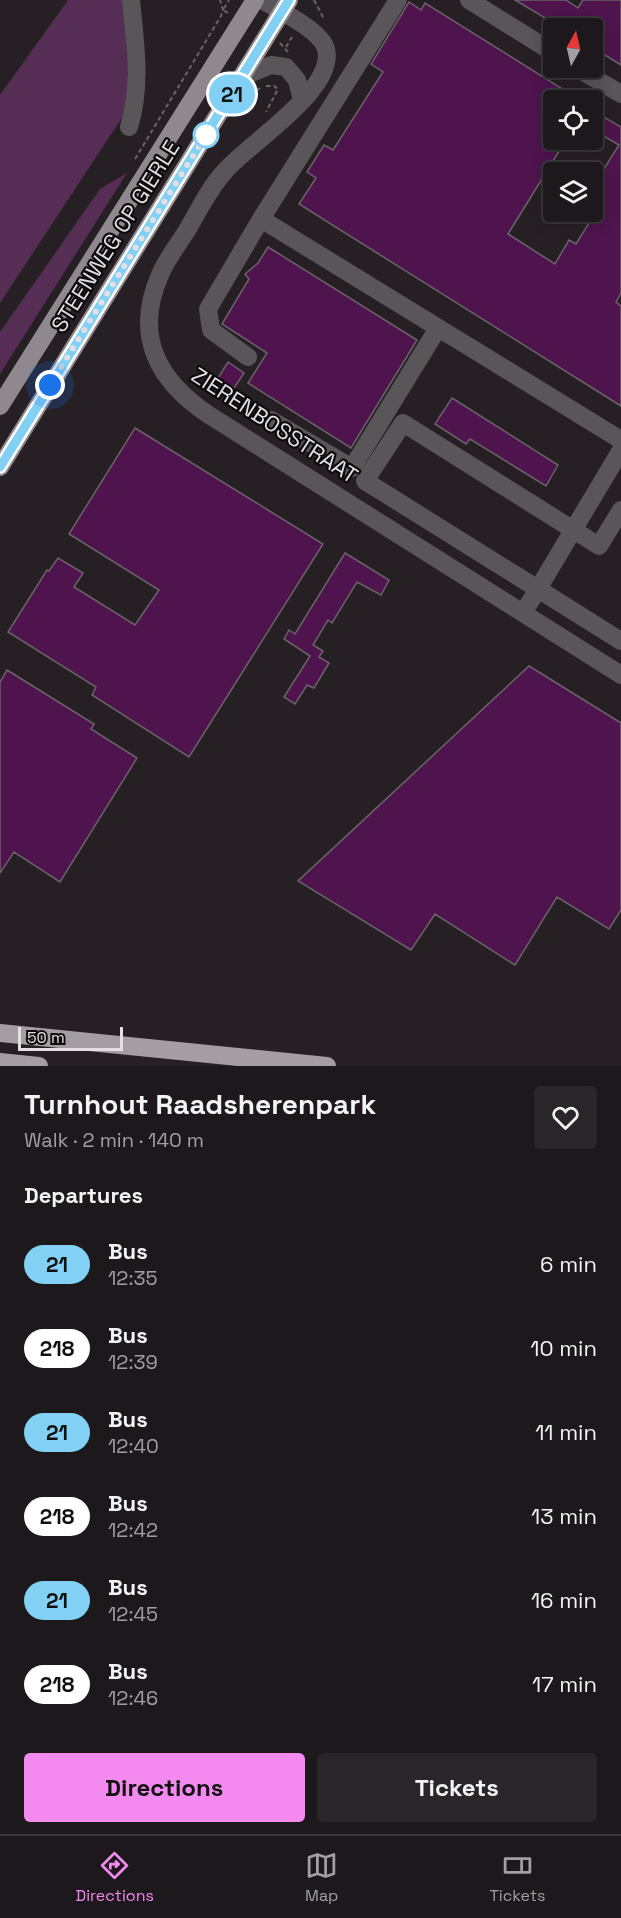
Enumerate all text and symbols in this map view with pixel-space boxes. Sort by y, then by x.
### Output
north arrow [543,18,603,78]
map controls [543,18,603,222]
line badge: 21 [205,74,259,113]
text: 21 [221,81,243,108]
button: locate [543,90,603,150]
unlabelled marker [193,122,219,148]
street label: STEENWEG OP GIERLE [45,135,185,337]
button: layers [543,162,603,222]
street label: ZIERENBOSSTRAAT [187,361,363,489]
your location [35,370,65,400]
scale bar [18,1024,123,1052]
text: 50 m [27,1027,65,1048]
text: Turnhout Raadsherenpark [24,1086,376,1122]
button: heart [534,1086,597,1149]
text: Walk · 2 min · 140 m [24,1127,204,1153]
text: Departures [24,1181,143,1209]
text: Bus [108,1237,148,1265]
text: 6 min [540,1250,597,1278]
text: 21 [46,1251,68,1278]
text: 12:35 [108,1265,158,1291]
text: Bus [108,1321,148,1349]
text: 10 min [530,1334,597,1362]
text: 218 [40,1335,74,1362]
text: 12:39 [108,1349,158,1375]
text: Bus [108,1405,148,1433]
text: 11 min [535,1418,597,1446]
text: 21 [46,1419,68,1446]
text: 12:40 [108,1433,159,1459]
text: Bus [108,1489,148,1517]
text: 13 min [531,1502,597,1530]
text: 218 [40,1503,74,1530]
text: 12:42 [108,1517,158,1543]
text: Bus [108,1573,148,1601]
text: 16 min [531,1586,597,1614]
text: 21 [46,1587,68,1614]
text: 12:45 [108,1601,158,1627]
text: Bus [108,1657,148,1685]
text: 17 min [532,1670,597,1698]
text: 218 [40,1671,74,1698]
text: 12:46 [108,1685,158,1711]
button: Directions [24,1753,305,1822]
button: Tickets [317,1753,597,1822]
tab: Directions [76,1849,154,1906]
tab: Map [305,1849,338,1906]
tab: Tickets [490,1849,545,1906]

